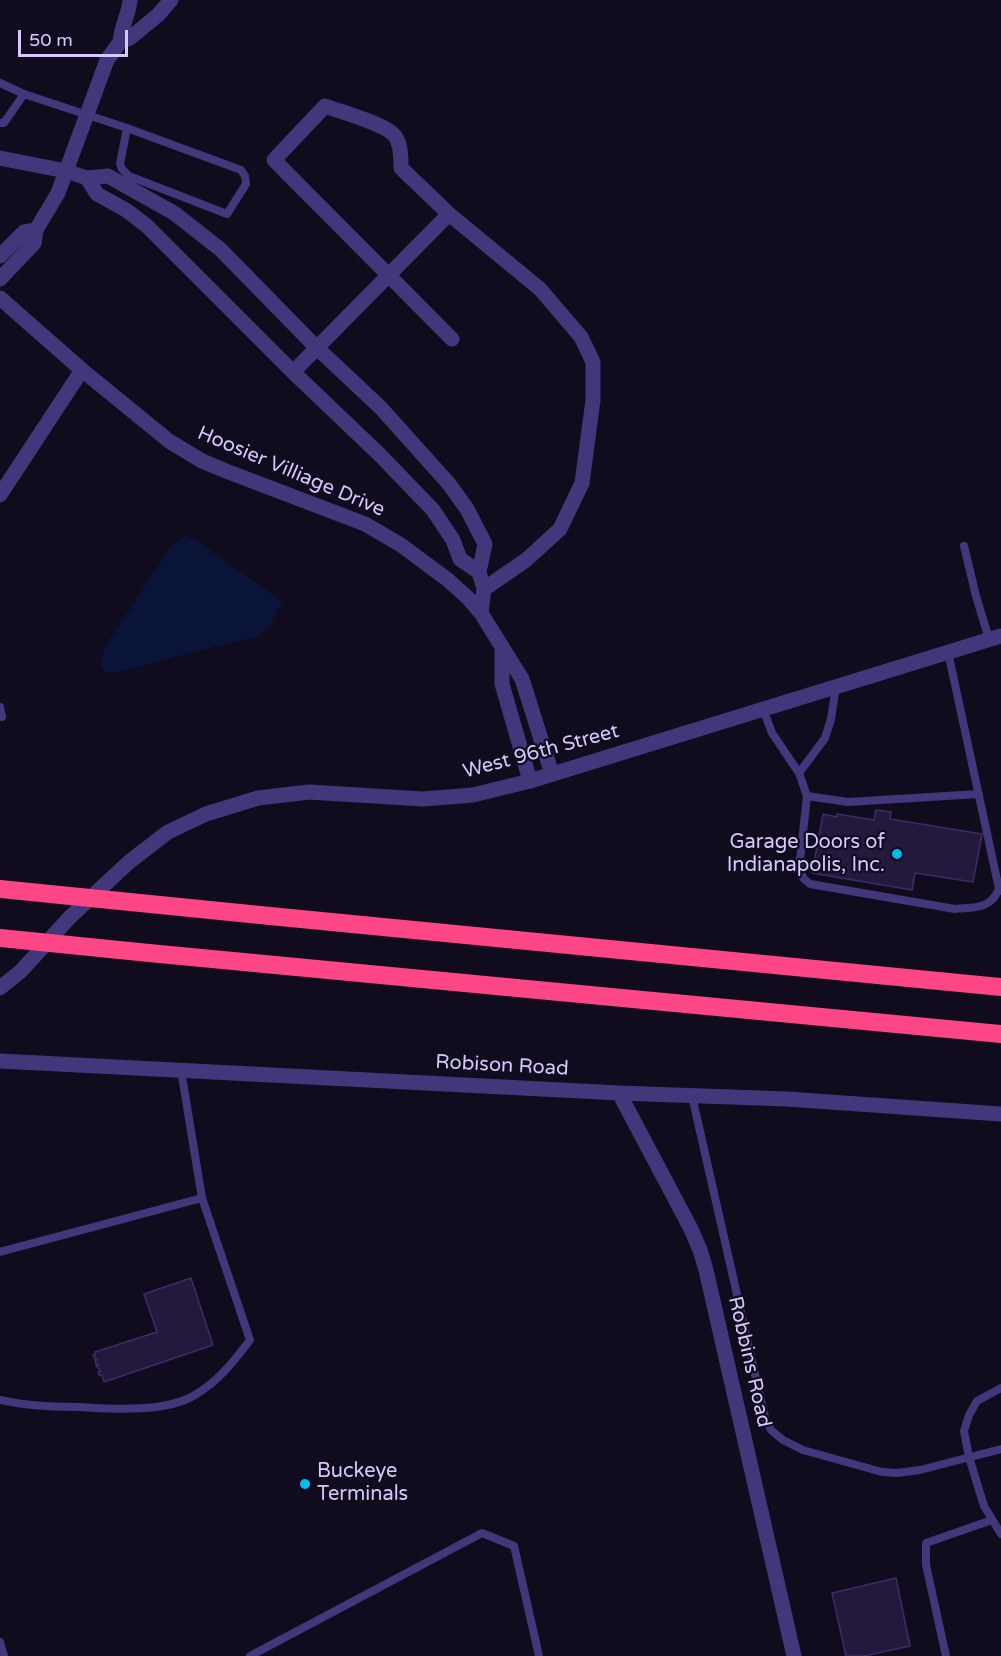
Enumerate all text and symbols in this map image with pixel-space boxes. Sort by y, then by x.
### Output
scale bar [21,18,130,56]
text: 50 m [29,29,73,51]
street label: Hoosier Villiage Drive [194,422,388,522]
street label: West 96th Street [460,720,622,784]
place label: Garage Doors of Indianapolis, Inc. [727,831,885,878]
marker: Garage Doors of Indianapolis, Inc. [890,847,904,861]
street label: Robison Road [435,1051,569,1081]
street label: Robbins Road [722,1294,776,1430]
place label: Buckeye Terminals [317,1460,408,1507]
marker: Buckeye Terminals [298,1477,312,1491]

